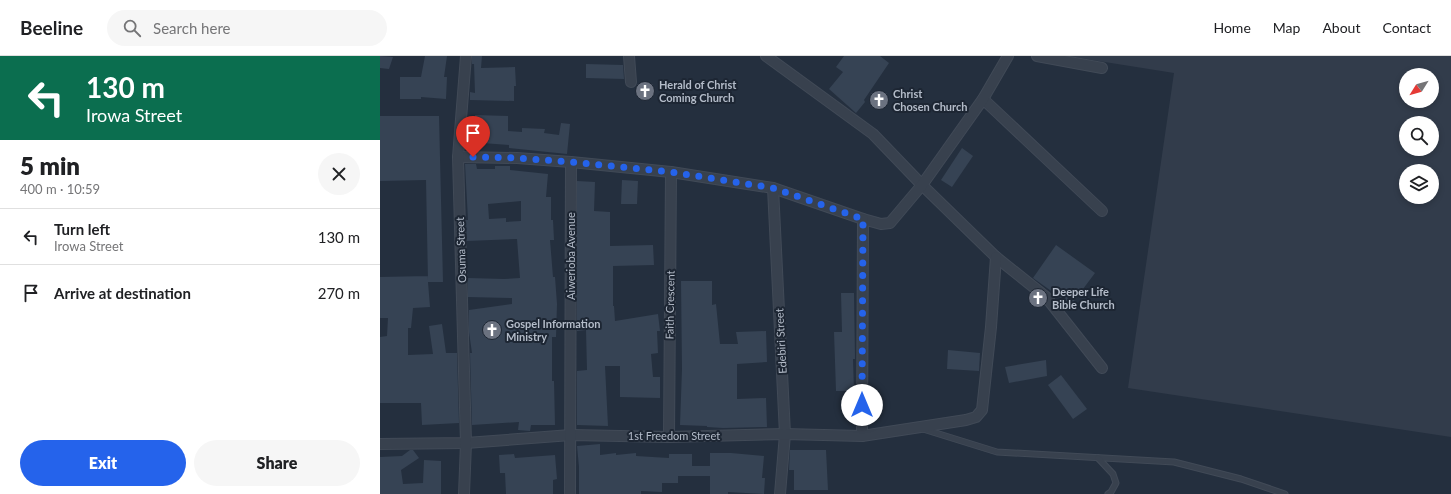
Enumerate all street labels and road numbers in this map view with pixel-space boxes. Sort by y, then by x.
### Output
street label: Aiwerioba Avenue [564,212,577,300]
street label: Osuma Street [453,217,468,283]
street label: Faith Crescent [662,270,677,340]
street label: Edebiri Street [772,308,789,374]
street label: 1st Freedom Street [628,429,720,442]

